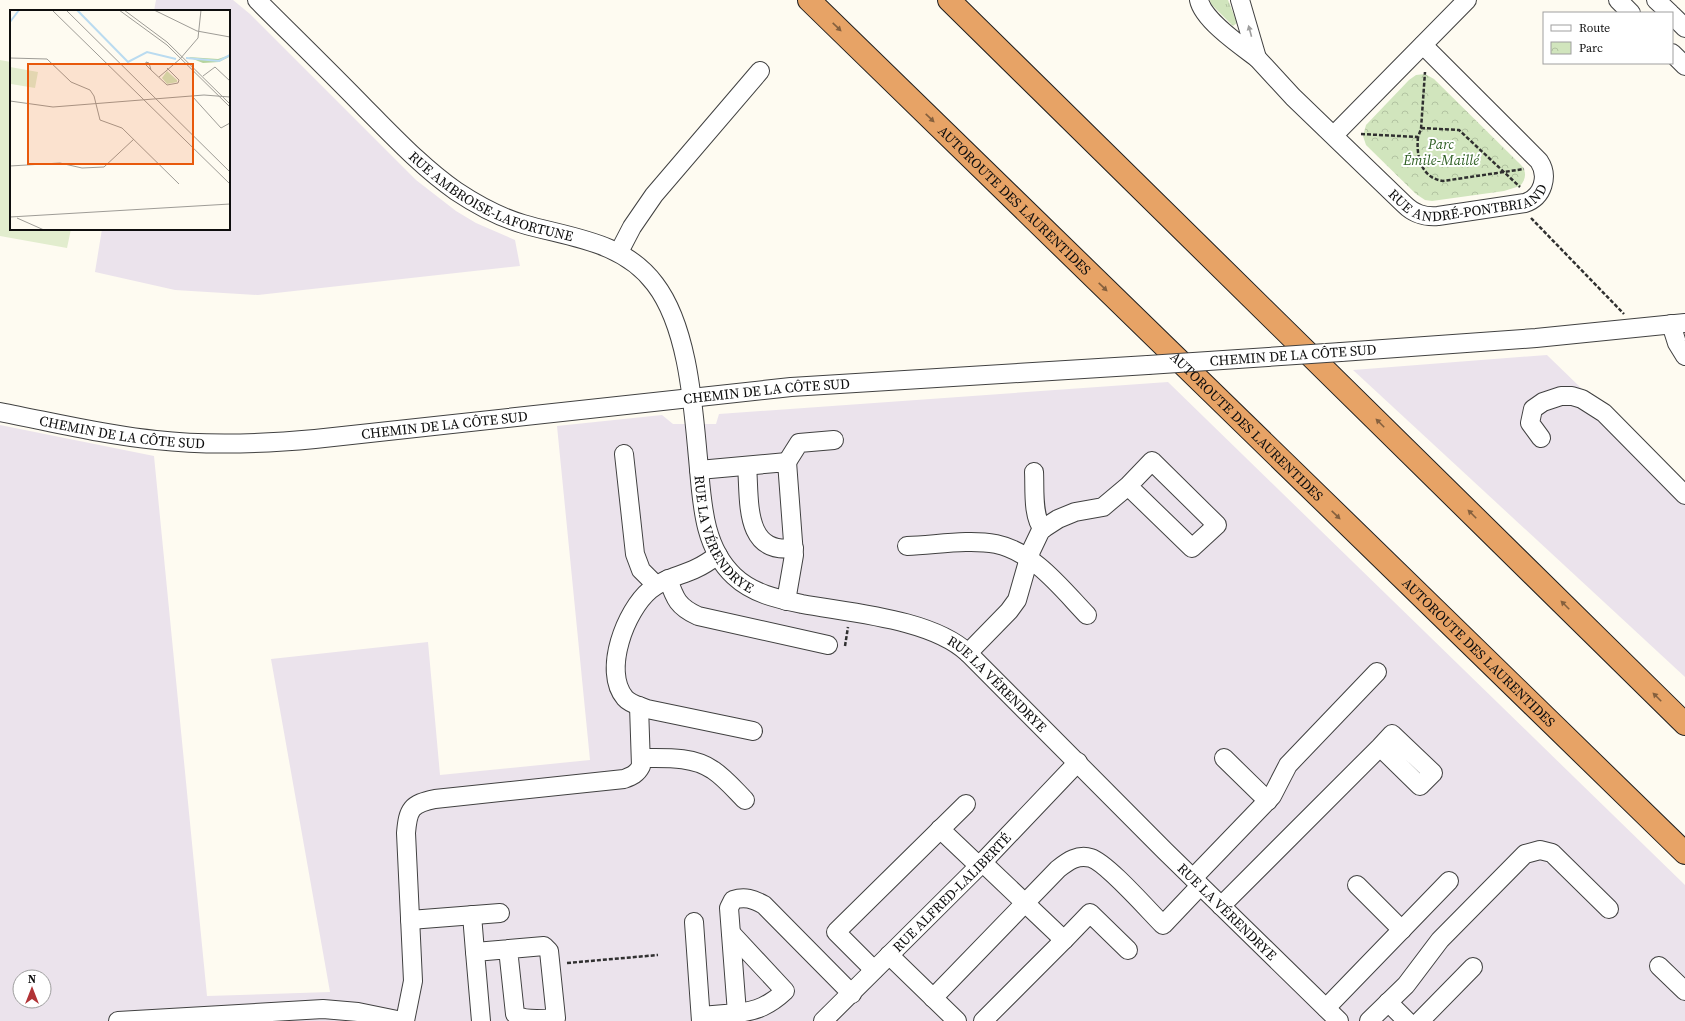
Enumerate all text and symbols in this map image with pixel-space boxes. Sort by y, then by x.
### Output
inset map [10,10,230,230]
legend [1543,12,1673,64]
text: Route [1579,20,1610,36]
one-way arrow [832,22,842,32]
one-way arrow [1247,25,1253,37]
text: Parc [1579,40,1603,56]
one-way arrow [925,113,935,123]
street label: AUTOROUTE DES LAURENTIDES [934,121,1096,279]
park label: Parc Émile-Maillé [1402,134,1480,170]
street label: RUE AMBROISE-LAFORTUNE [404,146,575,246]
street label: RUE ANDRÉ-PONTBRIAND [1380,169,1550,195]
text: RUE ANDRÉ-PONTBRIAND [1384,180,1552,226]
one-way arrow [1098,283,1108,292]
street label: CHEMIN DE LA CÔTE SUD [1209,339,1377,371]
street label: AUTOROUTE DES LAURENTIDES [1166,347,1328,506]
street label: CHEMIN DE LA CÔTE SUD [682,373,851,409]
street label: CHEMIN DE LA CÔTE SUD [360,406,529,444]
street label: CHEMIN DE LA CÔTE SUD [37,410,205,453]
one-way arrow [1375,418,1385,427]
street label: RUE LA VÉRENDRYE [690,474,758,598]
one-way arrow [1467,509,1477,519]
one-way arrow [1331,510,1341,520]
street label: AUTOROUTE DES LAURENTIDES [1398,573,1560,732]
one-way arrow [1560,600,1570,610]
street label: RUE LA VÉRENDRYE [944,631,1051,737]
one-way arrow [1652,692,1662,701]
street label: RUE ALFRED-LALIBERTÉ [888,828,1016,956]
street label: RUE LA VÉRENDRYE [1173,859,1281,965]
north arrow [12,969,52,1009]
text: N [28,972,36,987]

